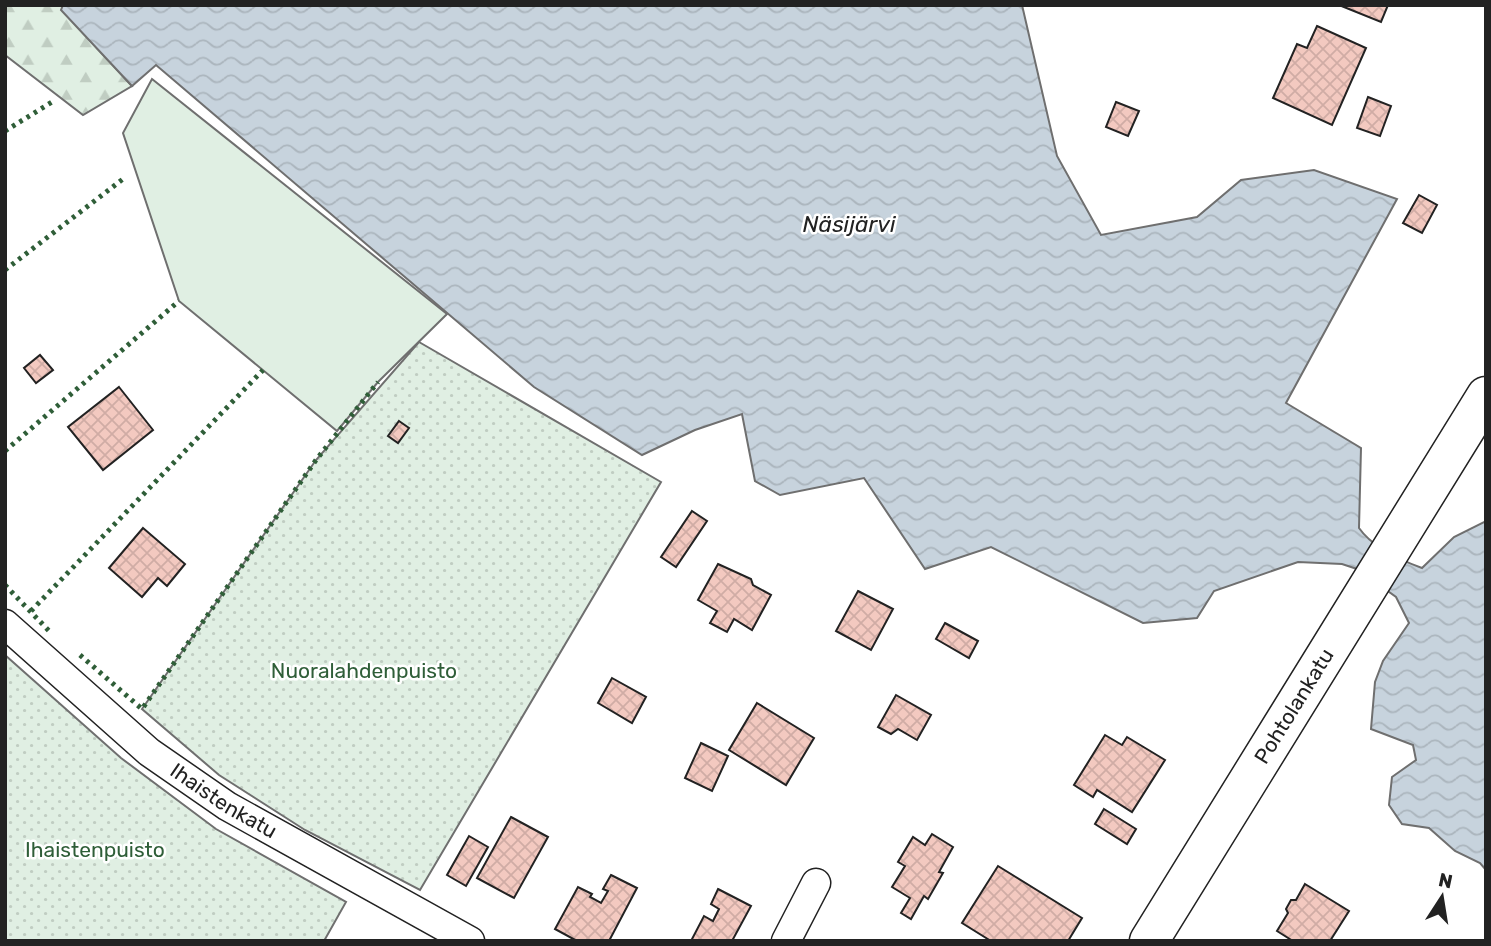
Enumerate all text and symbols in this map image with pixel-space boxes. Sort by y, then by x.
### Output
water label: Näsijärvi [802,210,897,238]
street label: Pohtolankatu [1249,644,1339,768]
park label: Nuoralahdenpuisto [271,658,457,683]
street label: Ihaistenkatu [166,758,282,843]
park label: Ihaistenpuisto [25,837,165,862]
north arrow [1407,862,1477,932]
text: N [1436,868,1455,894]

